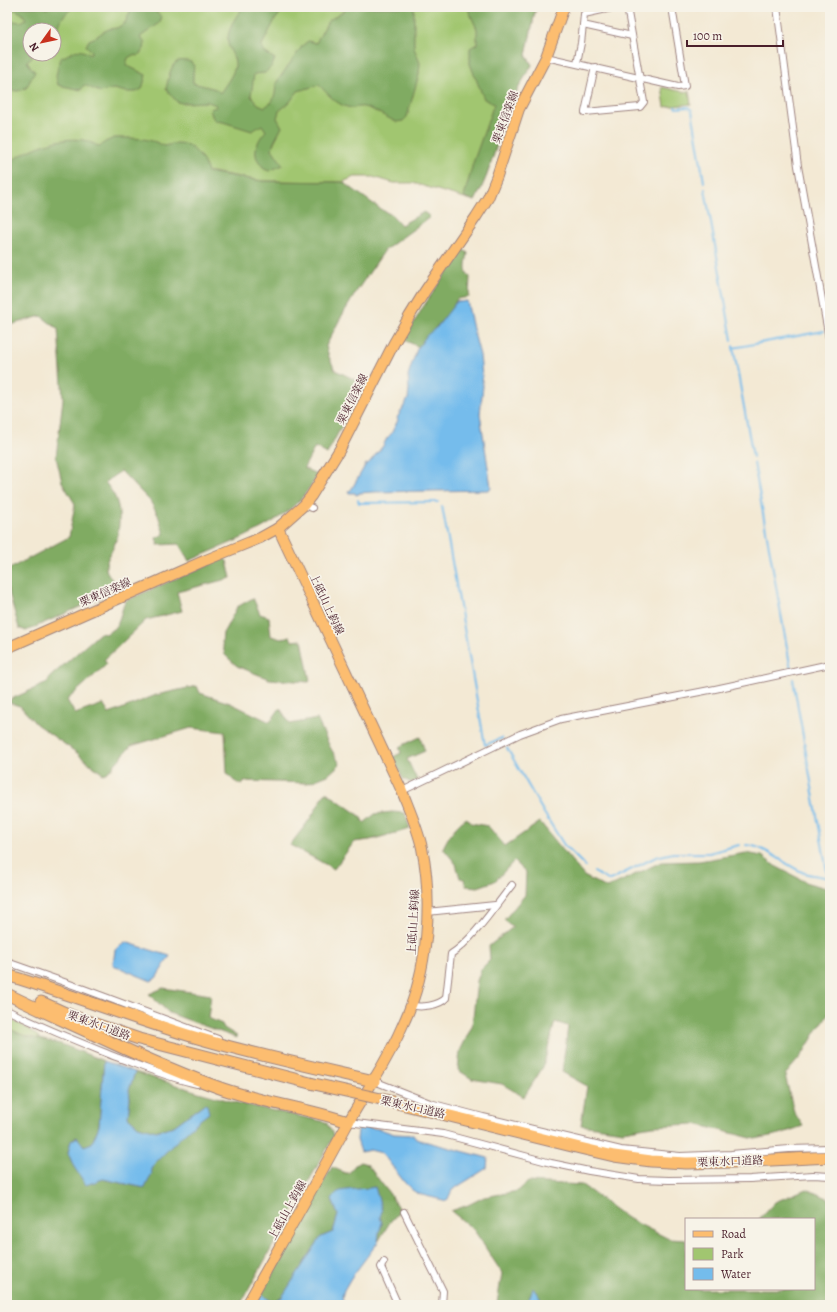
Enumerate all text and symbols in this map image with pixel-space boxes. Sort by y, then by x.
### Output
north arrow [22,22,62,62]
scale bar [687,22,783,48]
text: 100 m [693,28,722,44]
text: N [26,40,43,55]
street label: 栗東信楽線 [489,89,522,146]
street label: 栗東信楽線 [333,371,372,427]
street label: 上砥山上鈎線 [306,571,347,637]
street label: 栗東信楽線 [77,574,133,610]
street label: 上砥山上鈎線 [404,889,423,955]
street label: 栗東水口道路 [65,1007,132,1044]
street label: 栗東水口道路 [379,1093,447,1122]
street label: 栗東水口道路 [697,1153,763,1170]
street label: 上砥山上鈎線 [265,1178,310,1243]
legend [685,1218,815,1290]
text: Road [721,1226,747,1242]
text: Park [721,1246,744,1262]
text: Water [720,1266,751,1282]

